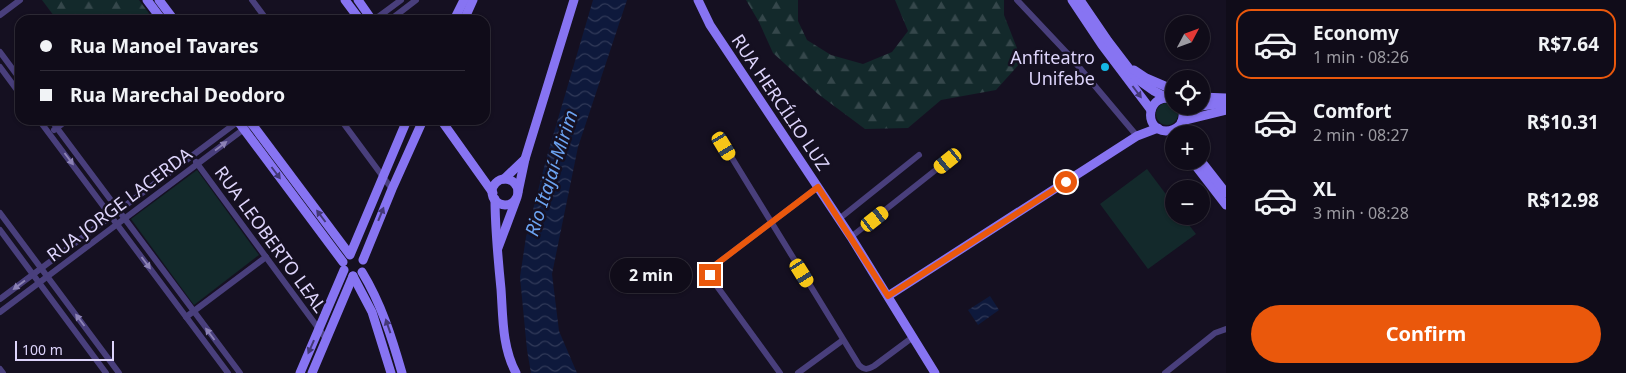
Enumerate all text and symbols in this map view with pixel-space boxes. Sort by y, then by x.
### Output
north arrow [1165,15,1210,60]
map controls [1165,15,1210,225]
text: Economy [1313,20,1399,46]
icon: car [1253,22,1298,67]
street label: RUA HERCÍLIO LUZ [726,29,836,175]
text: R$7.64 [1538,31,1599,57]
text: Rua Manoel Tavares [70,33,259,59]
place label: Anfiteatro Unifebe [1010,45,1095,90]
text: 1 min · 08:26 [1313,46,1409,68]
marker: Anfiteatro Unifebe [1099,61,1111,73]
button: locate [1165,70,1210,115]
text: Rua Marechal Deodoro [70,82,285,108]
one-way arrow [1132,85,1142,99]
text: Comfort [1313,98,1392,124]
icon: car [1253,100,1298,145]
water label: Rio Itajaí-Mirim [518,107,584,239]
text: R$10.31 [1527,109,1599,135]
text: 2 min · 08:27 [1313,124,1409,146]
button: + [1165,125,1210,170]
car [709,129,738,163]
street label: RUA JORGE LACERDA [42,141,197,266]
one-way arrow [214,141,228,151]
car [931,146,964,176]
one-way arrow [63,152,74,165]
street label: RUA LEOBERTO LEAL [210,161,332,317]
one-way arrow [271,166,282,179]
route start [1055,171,1077,193]
text: XL [1313,176,1336,202]
icon: car [1253,178,1298,223]
button: − [1165,180,1210,225]
text: R$12.98 [1527,187,1599,213]
text: 3 min · 08:28 [1313,202,1409,224]
car [858,204,891,234]
one-way arrow [378,207,386,222]
one-way arrow [316,209,326,223]
one-way arrow [141,256,151,270]
car [787,256,816,290]
callout: 2 min [610,258,692,292]
text: 2 min [629,264,673,286]
route end [699,264,721,286]
one-way arrow [12,280,26,290]
button: Confirm [1251,305,1601,363]
one-way arrow [74,314,85,327]
one-way arrow [384,319,391,334]
one-way arrow [205,328,216,341]
scale bar [15,338,114,361]
text: 100 m [22,340,63,359]
one-way arrow [307,340,315,354]

